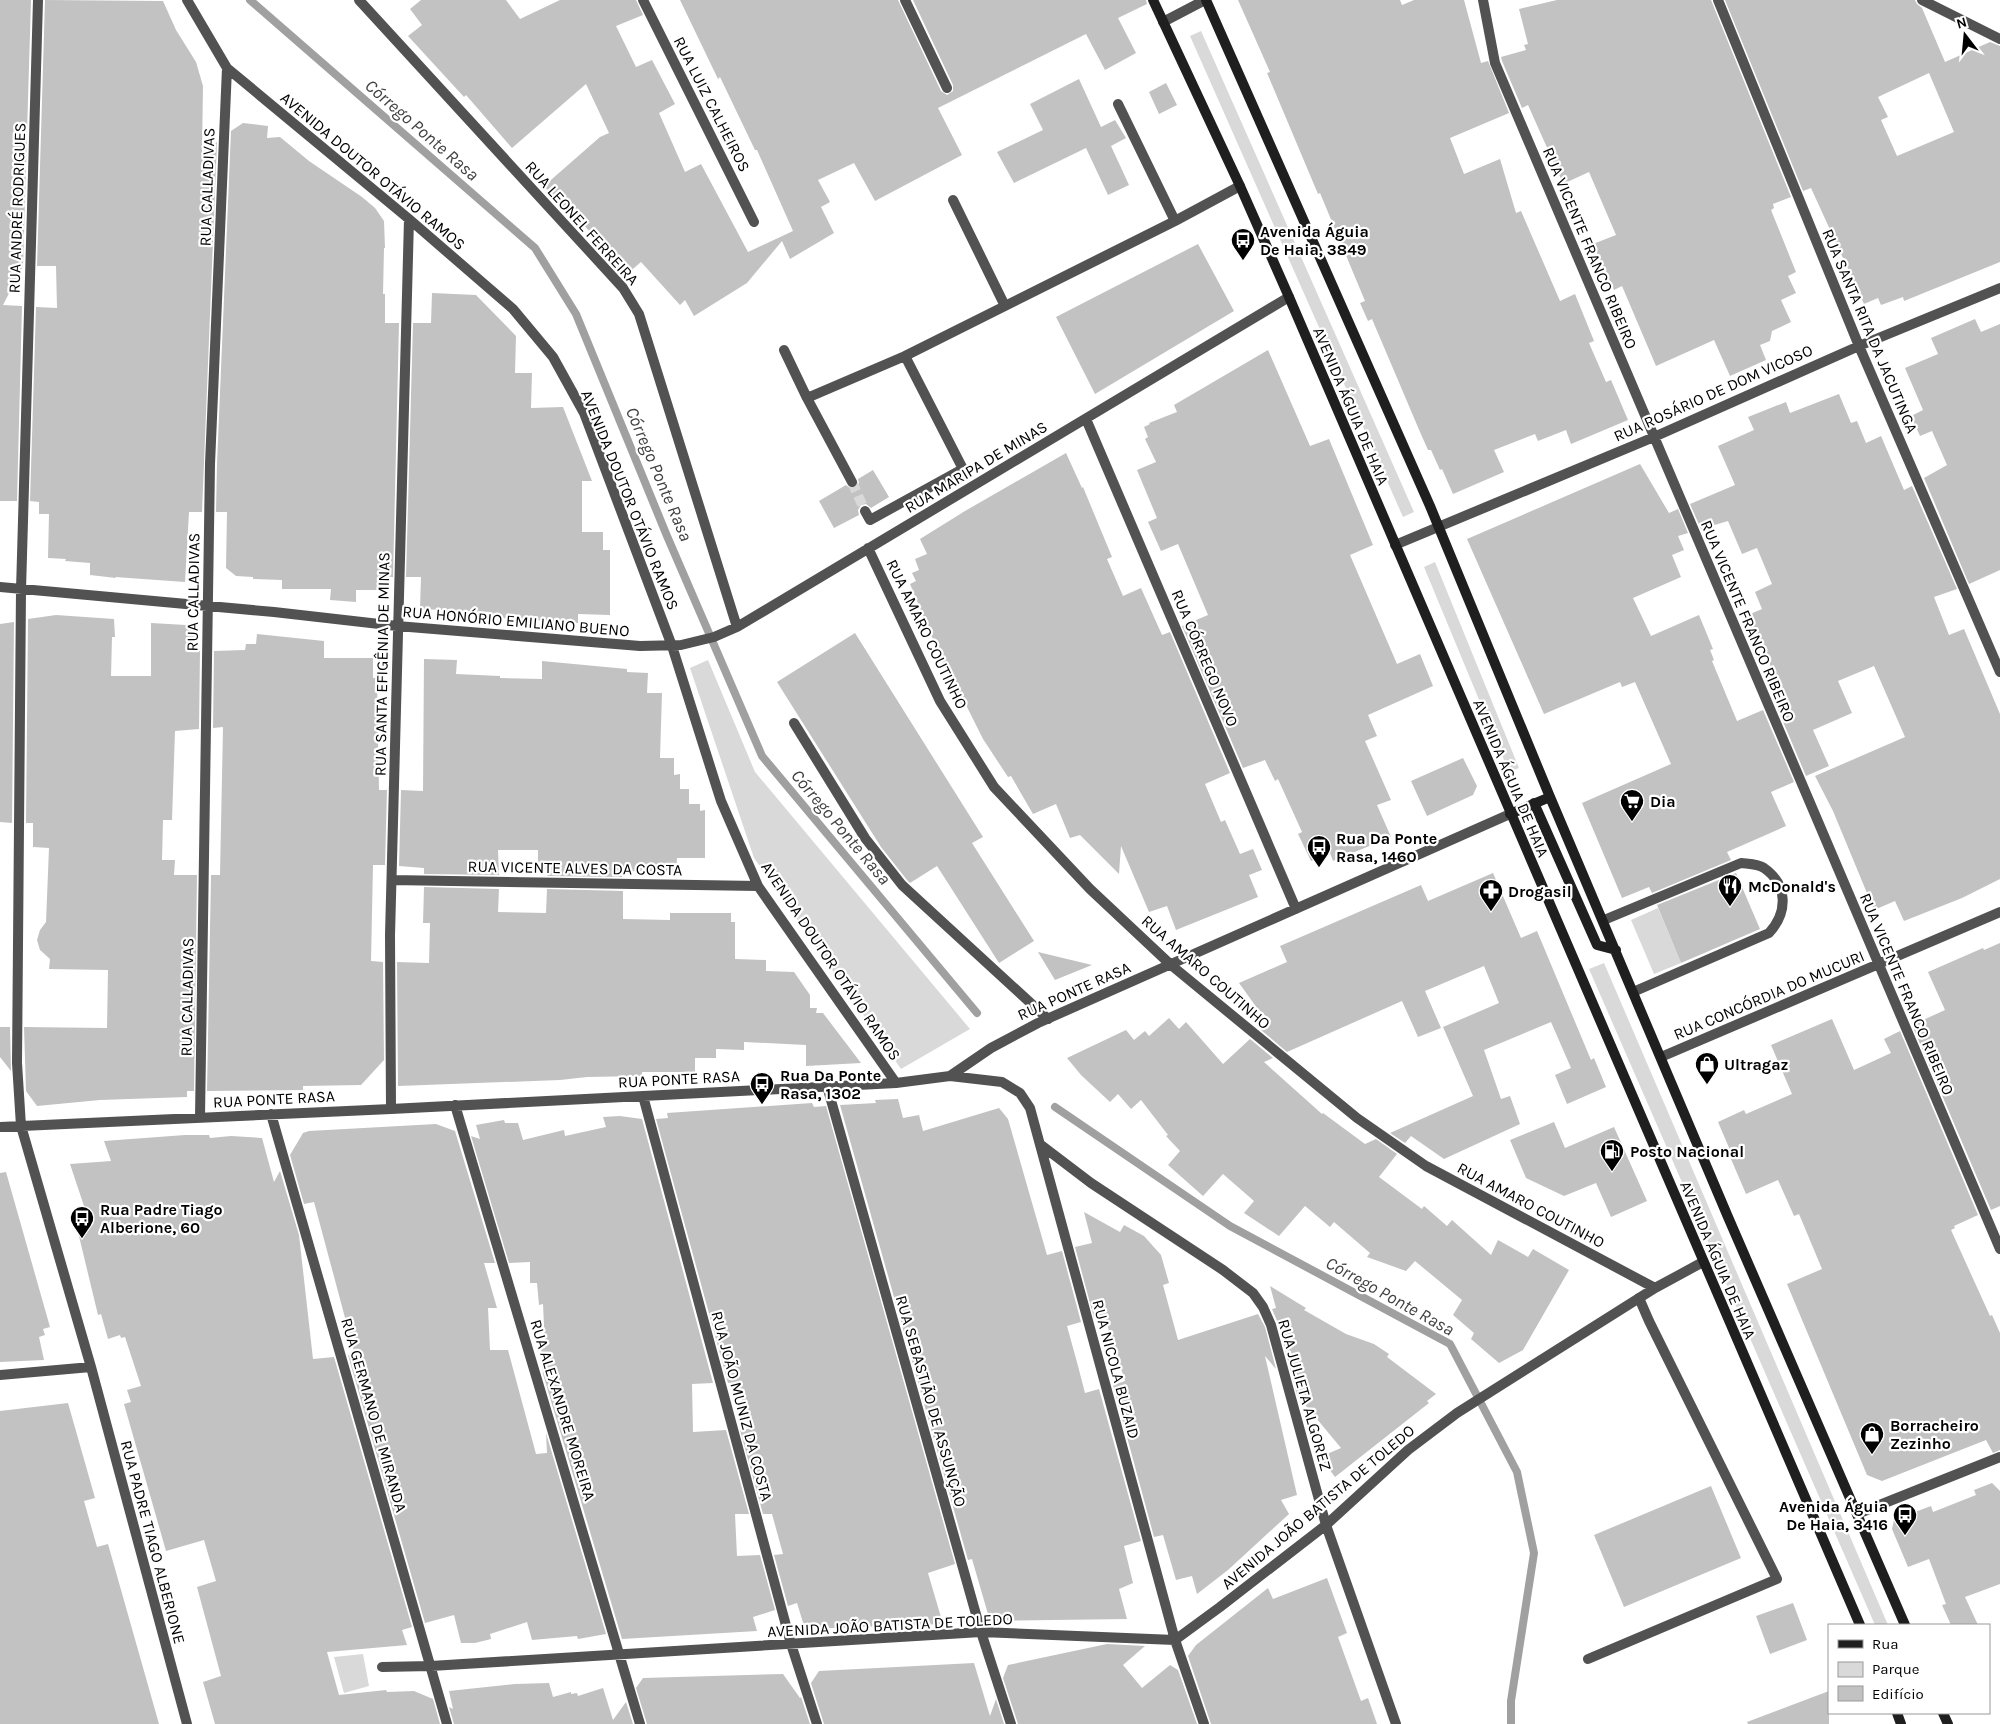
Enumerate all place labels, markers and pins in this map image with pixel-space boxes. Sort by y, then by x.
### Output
place label: Avenida Águia De Haia, 3849 [1260,222,1369,259]
bus stop icon: Avenida Águia De Haia, 3849 [1230,227,1256,261]
supermarket icon: Dia [1619,788,1645,822]
place label: Dia [1650,792,1676,811]
place label: Rua Da Ponte Rasa, 1460 [1336,829,1437,866]
bus stop icon: Rua Da Ponte Rasa, 1460 [1306,834,1332,868]
restaurant icon: McDonald's [1717,873,1743,907]
place label: McDonald's [1748,877,1836,896]
pharmacy icon: Drogasil [1478,878,1504,912]
place label: Drogasil [1508,882,1572,901]
shop icon: Ultragaz [1694,1051,1720,1085]
place label: Ultragaz [1724,1055,1789,1074]
place label: Rua Da Ponte Rasa, 1302 [780,1066,881,1103]
bus stop icon: Rua Da Ponte Rasa, 1302 [749,1071,775,1105]
fuel station icon: Posto Nacional [1599,1138,1625,1172]
place label: Posto Nacional [1630,1142,1744,1161]
place label: Rua Padre Tiago Alberione, 60 [100,1200,223,1237]
bus stop icon: Rua Padre Tiago Alberione, 60 [69,1205,95,1239]
place label: Borracheiro Zezinho [1890,1416,1979,1453]
shop icon: Borracheiro Zezinho [1859,1421,1885,1455]
place label: Avenida Águia De Haia, 3416 [1779,1497,1888,1534]
bus stop icon: Avenida Águia De Haia, 3416 [1892,1502,1918,1536]

